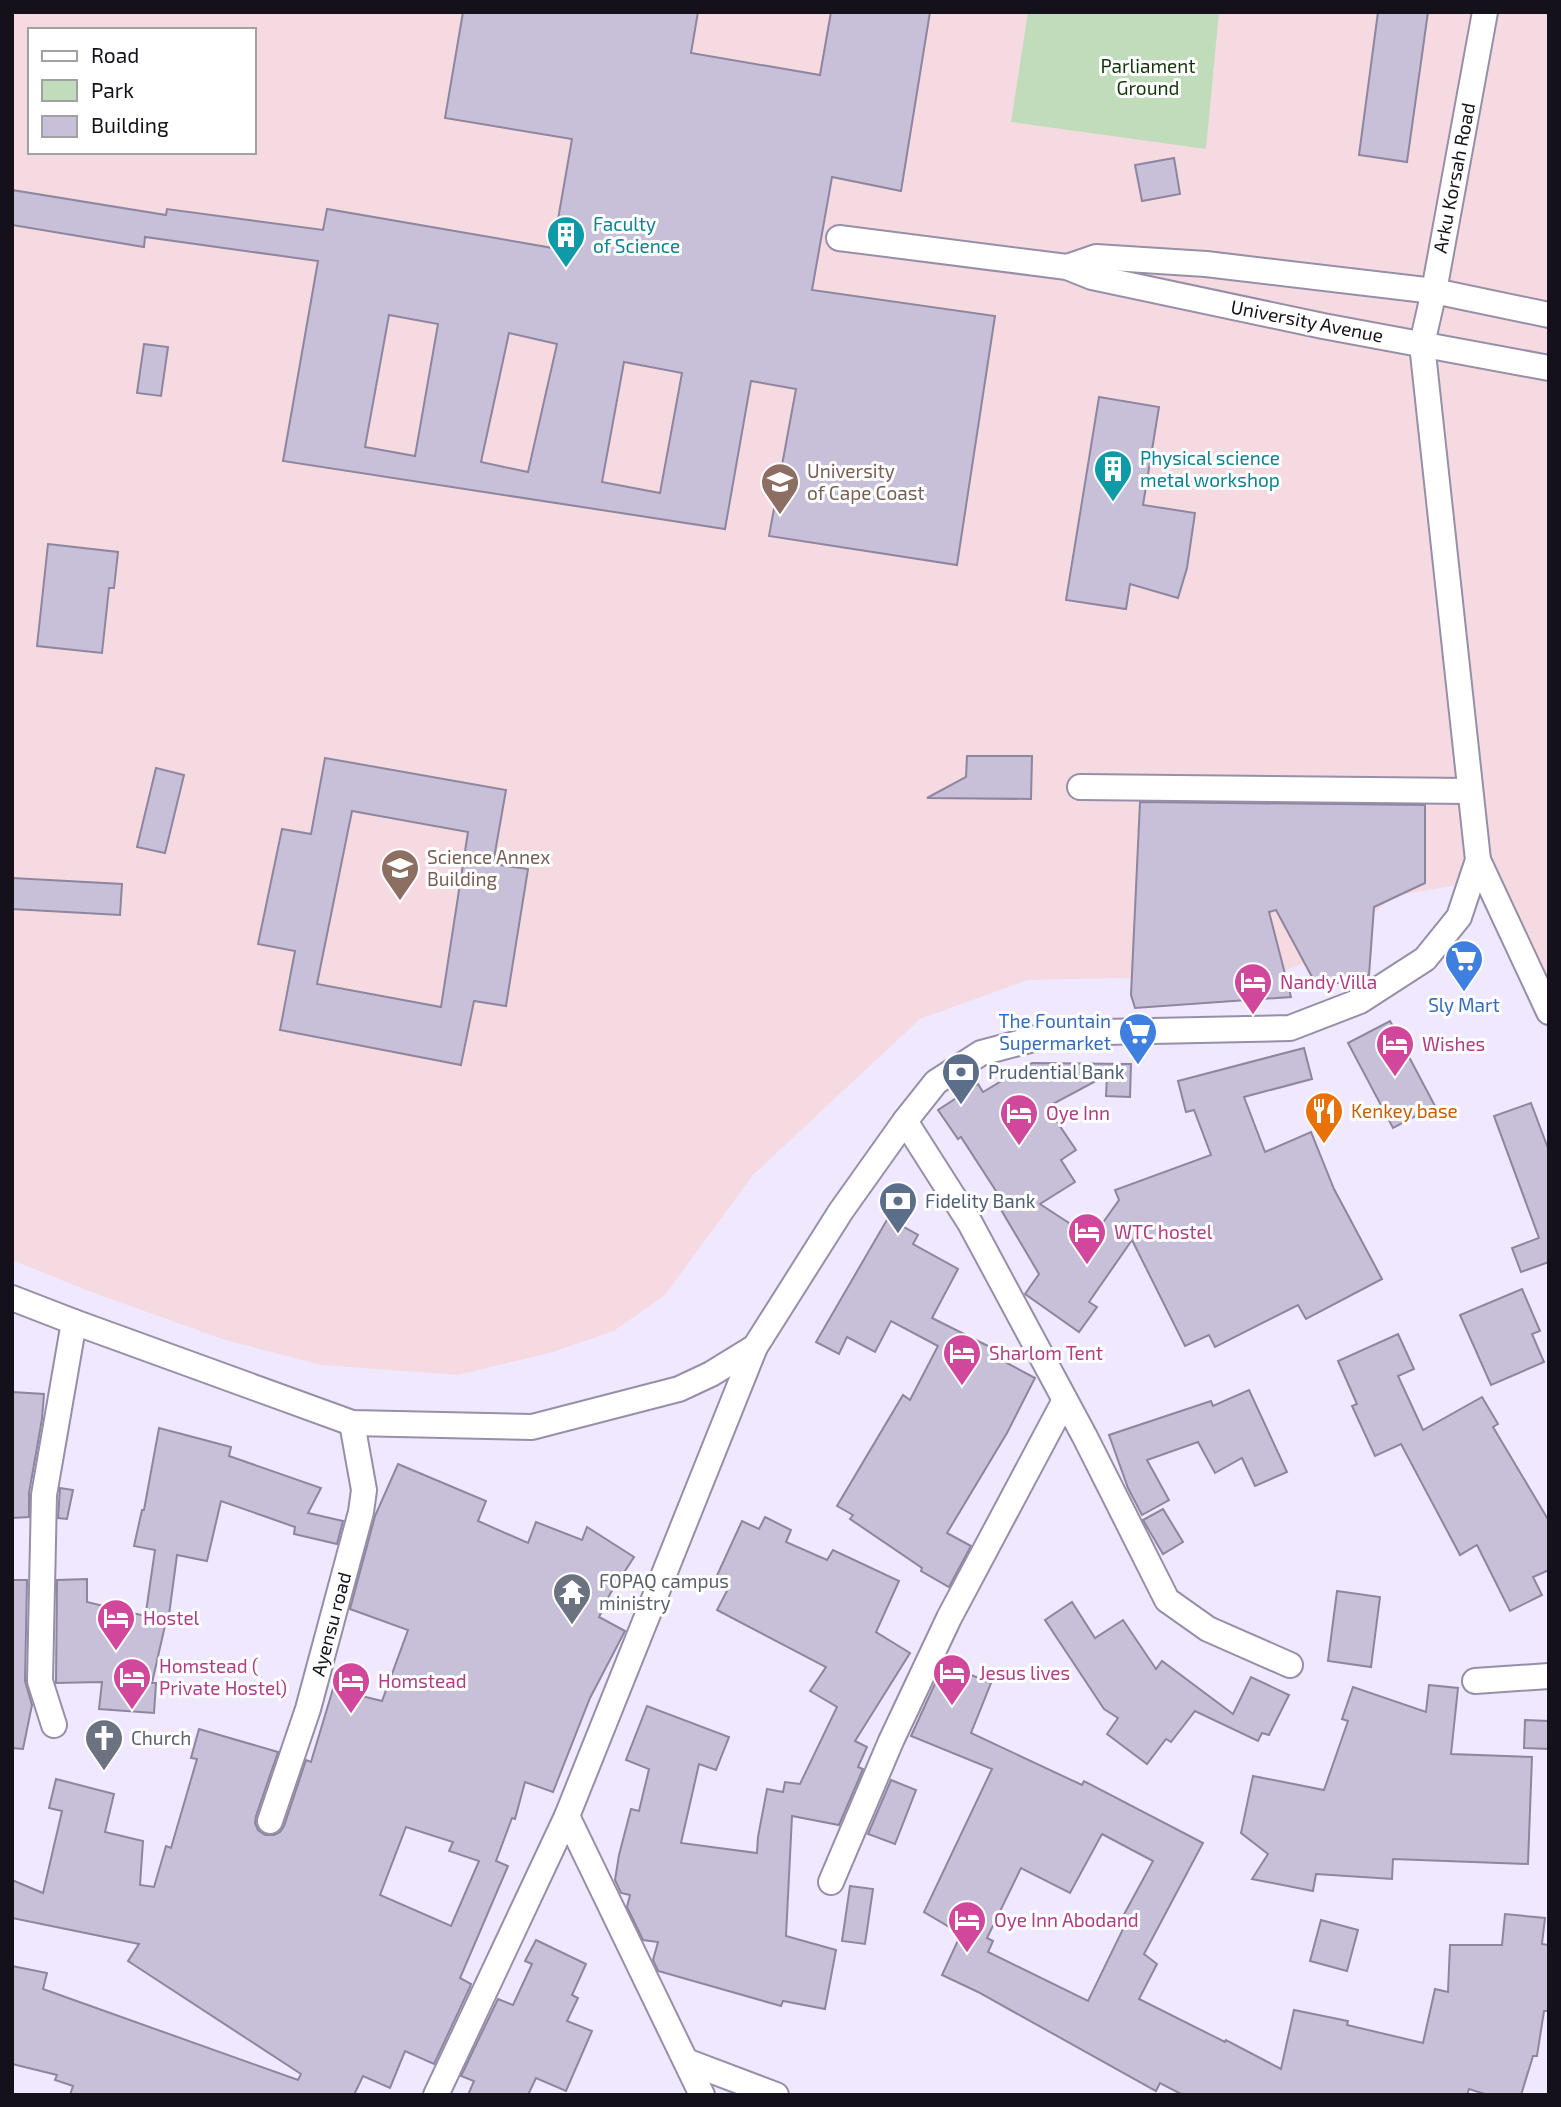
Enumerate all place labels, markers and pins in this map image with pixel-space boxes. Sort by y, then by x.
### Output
place label: Faculty of Science [593,212,680,257]
building icon: Faculty of Science [545,214,587,269]
place label: Physical science metal workshop [1140,446,1280,491]
building icon: Physical science metal workshop [1092,448,1134,503]
place label: University of Cape Coast [807,459,925,504]
school or university icon: University of Cape Coast [759,461,801,516]
place label: Science Annex Building [427,845,550,890]
school or university icon: Science Annex Building [379,847,421,902]
supermarket icon: Sly Mart [1443,938,1485,993]
hotel icon: Nandy Villa [1232,961,1274,1016]
place label: Nandy Villa [1280,970,1377,993]
place label: Sly Mart [1428,993,1500,1016]
place label: The Fountain Supermarket [998,1009,1111,1054]
supermarket icon: The Fountain Supermarket [1117,1011,1159,1066]
hotel icon: Wishes [1374,1023,1416,1078]
place label: Wishes [1422,1032,1485,1055]
bank icon: Prudential Bank [940,1051,982,1106]
place label: Prudential Bank [988,1060,1125,1083]
restaurant icon: Kenkey base [1303,1090,1345,1145]
hotel icon: Oye Inn [998,1092,1040,1147]
place label: Kenkey base [1351,1099,1458,1122]
place label: Oye Inn [1046,1101,1110,1124]
bank icon: Fidelity Bank [877,1180,919,1235]
place label: Fidelity Bank [925,1189,1036,1212]
hotel icon: WTC hostel [1066,1211,1108,1266]
place label: WTC hostel [1114,1220,1213,1243]
hotel icon: Sharlom Tent [941,1332,983,1387]
place label: Sharlom Tent [989,1341,1103,1364]
place label: FOPAQ campus ministry [599,1569,729,1614]
temple icon: FOPAQ campus ministry [551,1571,593,1626]
hotel icon: Hostel [95,1597,137,1652]
place label: Hostel [143,1606,200,1629]
hotel icon: Jesus lives [931,1652,973,1707]
place label: Homstead ( Private Hostel) [159,1654,287,1699]
hotel icon: Homstead ( Private Hostel) [111,1656,153,1711]
hotel icon: Homstead [330,1660,372,1715]
place label: Jesus lives [979,1661,1070,1684]
place label: Homstead [378,1669,467,1692]
church icon: Church [83,1717,125,1772]
place label: Church [131,1726,191,1749]
hotel icon: Oye Inn Abodand [946,1899,988,1954]
place label: Oye Inn Abodand [994,1908,1139,1931]

